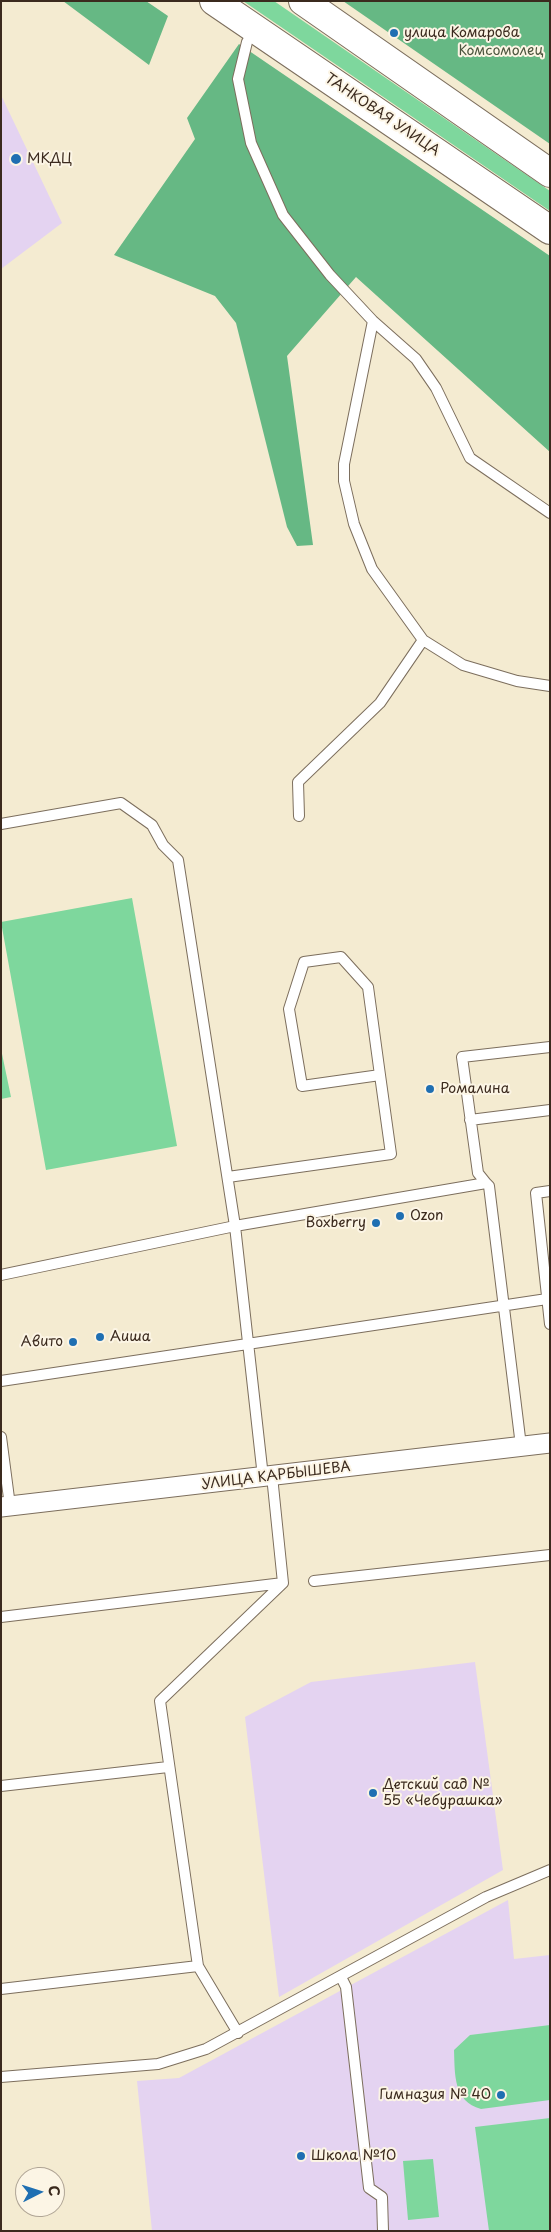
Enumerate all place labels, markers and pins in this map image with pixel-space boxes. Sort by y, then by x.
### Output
place label: улица Комарова [404,25,519,41]
marker: улица Комарова [388,27,400,39]
place label: МКДЦ [27,151,72,167]
marker: МКДЦ [9,152,23,166]
place label: Ромалина [440,1081,509,1097]
marker: Ромалина [424,1083,436,1095]
place label: Ozon [410,1208,443,1224]
marker: Ozon [394,1210,406,1222]
place label: Boxberry [306,1215,366,1231]
marker: Boxberry [370,1217,382,1229]
place label: Аиша [110,1329,151,1345]
marker: Аиша [94,1331,106,1343]
place label: Авито [21,1334,63,1350]
marker: Авито [67,1336,79,1348]
place label: Детский сад № 55 «Чебурашка» [383,1777,503,1810]
marker: Детский сад № 55 «Чебурашка» [367,1787,379,1799]
place label: Гимназия № 40 [379,2087,491,2103]
marker: Гимназия № 40 [495,2089,507,2101]
place label: Школа №10 [311,2148,396,2164]
marker: Школа №10 [295,2150,307,2162]

